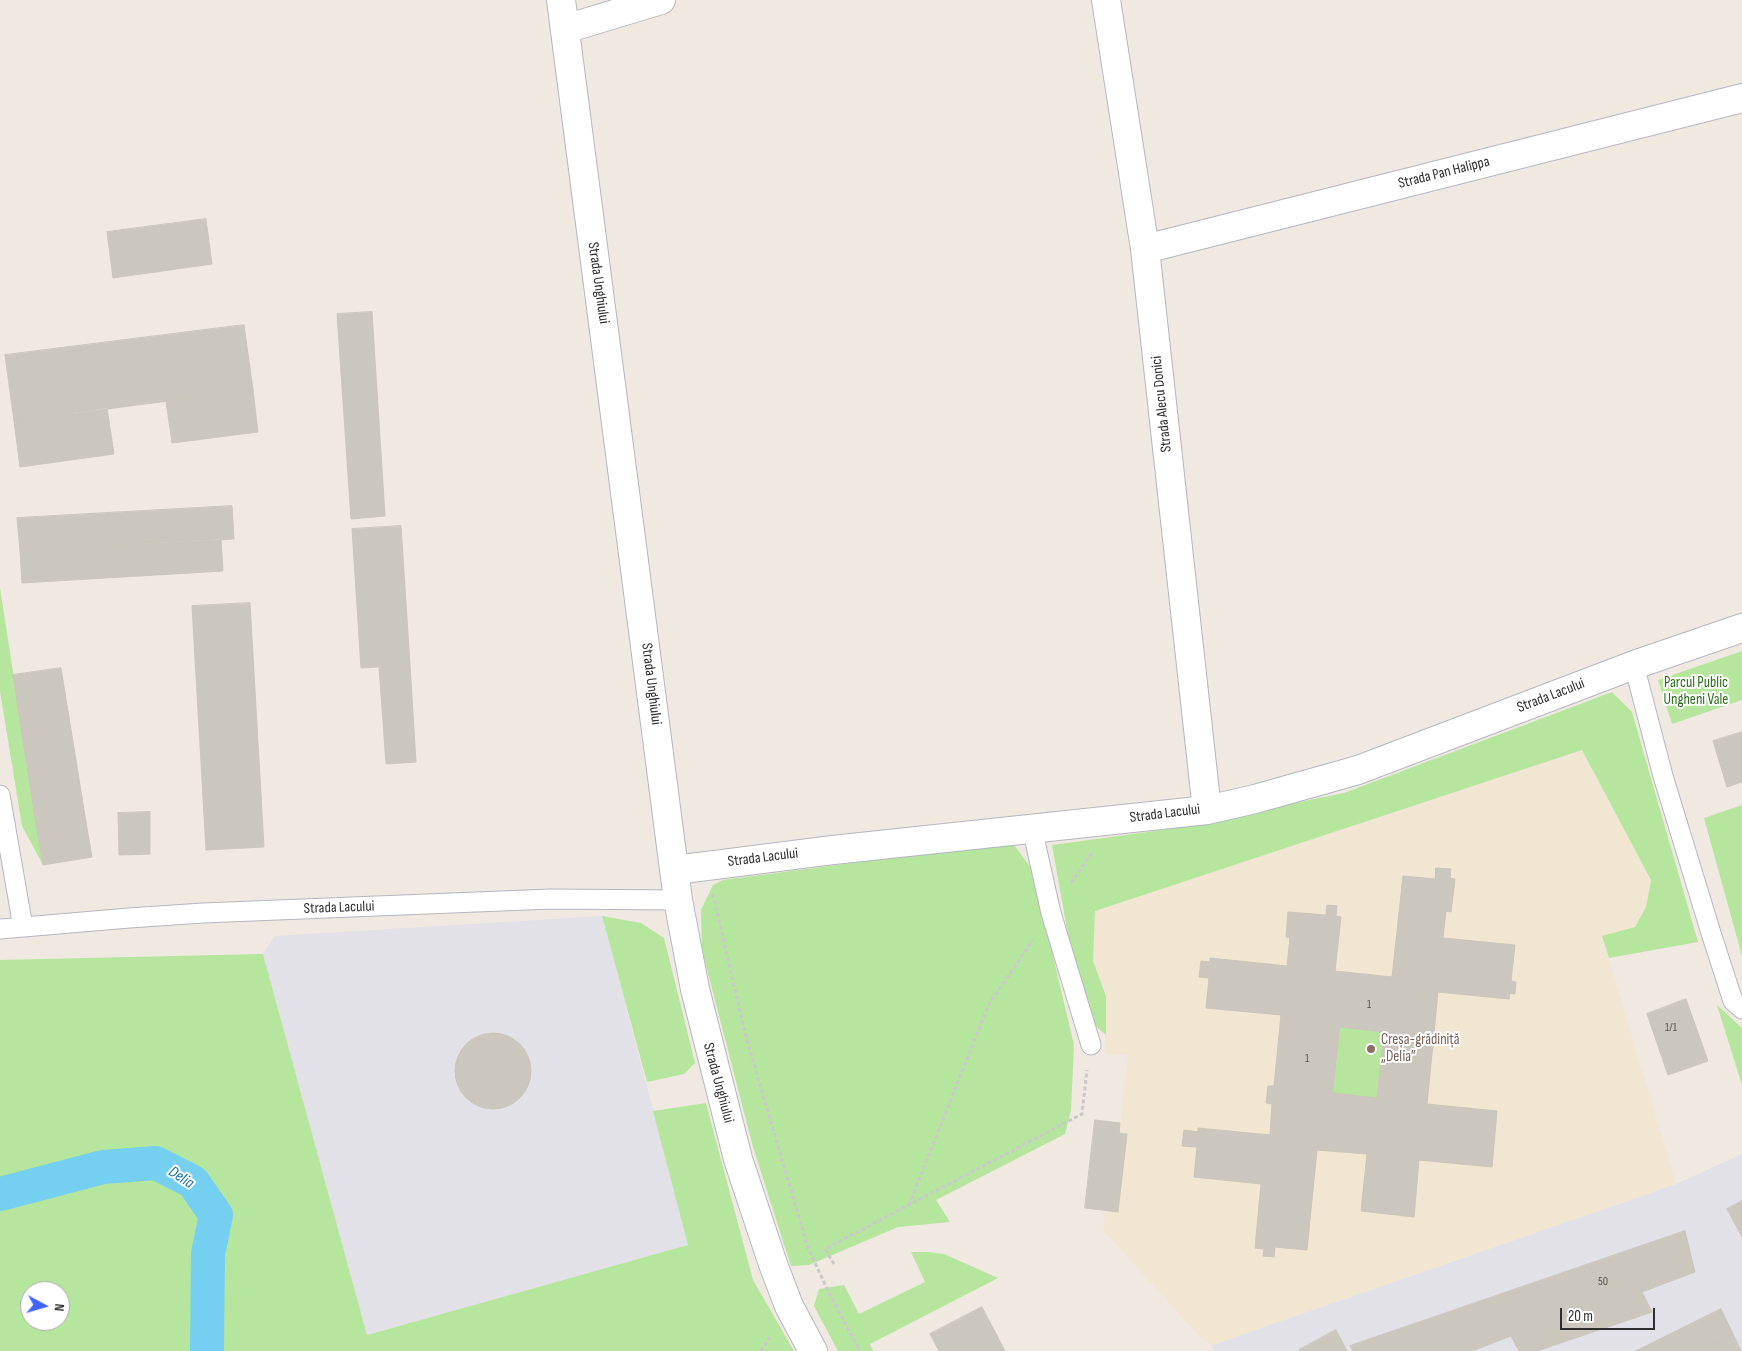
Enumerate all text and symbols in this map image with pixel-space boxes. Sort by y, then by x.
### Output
street label: Strada Pan Halippa [1396,153,1492,193]
street label: Strada Unghiului [583,241,613,325]
street label: Strada Alecu Donici [1148,355,1176,453]
street label: Strada Unghiului [637,642,665,726]
park label: Parcul Public Ungheni Vale [1664,674,1728,709]
street label: Strada Lacului [1515,675,1587,717]
street label: Strada Lacului [1129,801,1201,827]
street label: Strada Lacului [727,845,799,871]
street label: Strada Lacului [303,898,375,918]
house number: 1 [1367,998,1371,1012]
house number: 1/1 [1665,1021,1677,1035]
place label: Creșa-grădiniță „Delia” [1381,1031,1460,1066]
street label: Strada Unghiului [699,1041,737,1125]
marker: Creșa-grădiniță „Delia” [1365,1043,1377,1055]
house number: 1 [1305,1052,1309,1066]
water label: Delia [165,1163,197,1193]
house number: 50 [1598,1275,1608,1289]
north arrow [20,1281,70,1331]
scale bar [1562,1298,1657,1330]
text: N [51,1303,68,1312]
text: 20 m [1568,1307,1593,1326]

